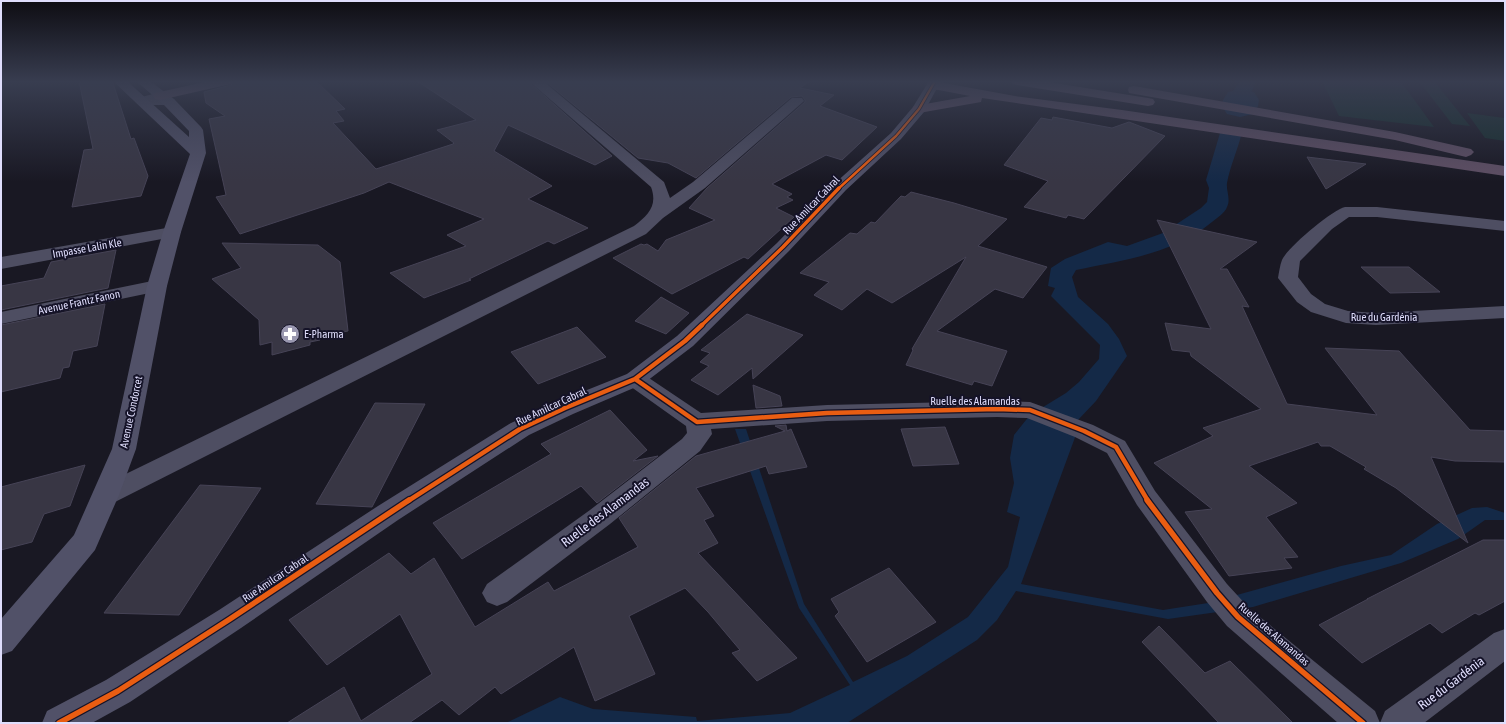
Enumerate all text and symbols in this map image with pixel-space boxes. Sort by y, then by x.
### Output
street label: Rue Amilcar Cabral [780,173,842,237]
street label: Impasse Lalin Kle [51,236,123,260]
street label: Avenue Frantz Fanon [37,287,121,317]
street label: Rue du Gardénia [1351,311,1417,323]
pharmacy icon: E-Pharma [279,323,301,345]
place label: E-Pharma [304,328,344,340]
street label: Avenue Condorcet [118,375,144,449]
street label: Rue Amilcar Cabral [514,384,588,428]
street label: Ruelle des Alamandas [930,395,1020,407]
street label: Ruelle des Alamandas [558,474,652,550]
street label: Rue Amilcar Cabral [240,552,310,604]
street label: Ruelle des Alamandas [1236,600,1312,668]
street label: Rue du Gardénia [1415,653,1487,713]

